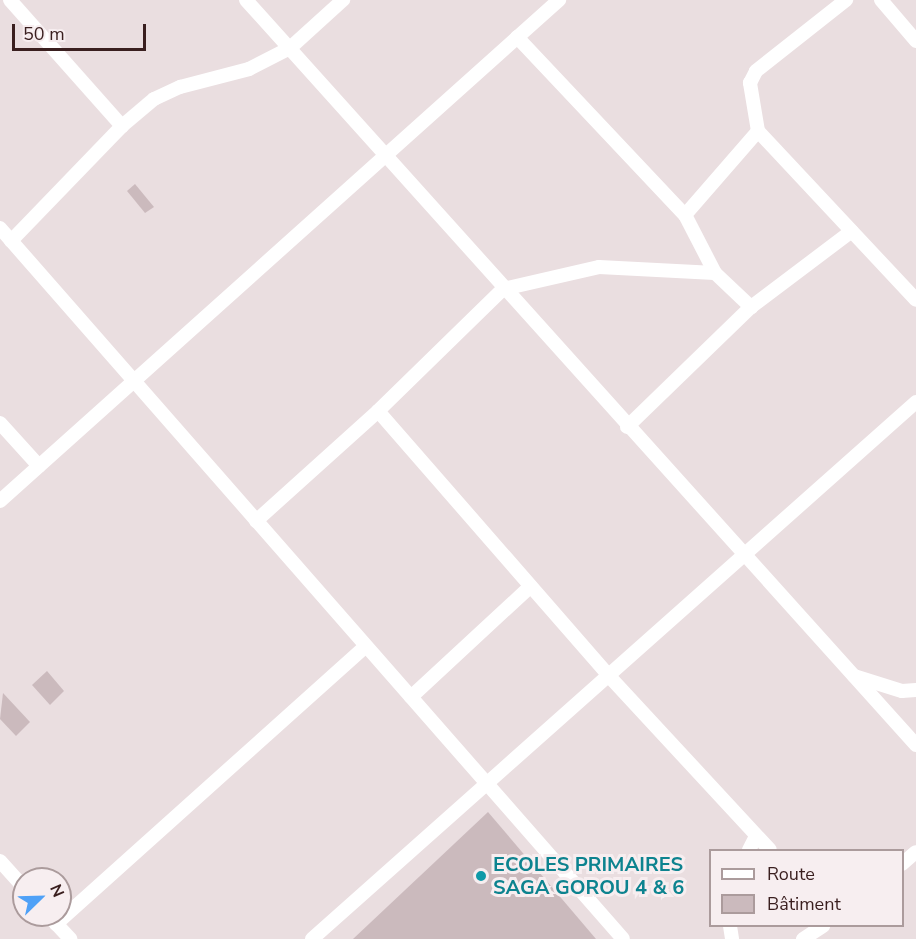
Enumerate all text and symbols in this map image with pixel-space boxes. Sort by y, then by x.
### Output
scale bar [15,12,148,50]
text: 50 m [23,22,65,46]
legend [709,849,904,927]
place label: ECOLES PRIMAIRES SAGA GOROU 4 & 6 [493,852,684,899]
text: Route [767,862,815,886]
north arrow [12,867,72,927]
marker: ECOLES PRIMAIRES SAGA GOROU 4 & 6 [474,869,488,883]
text: N [44,881,69,901]
text: Bâtiment [767,892,841,916]

